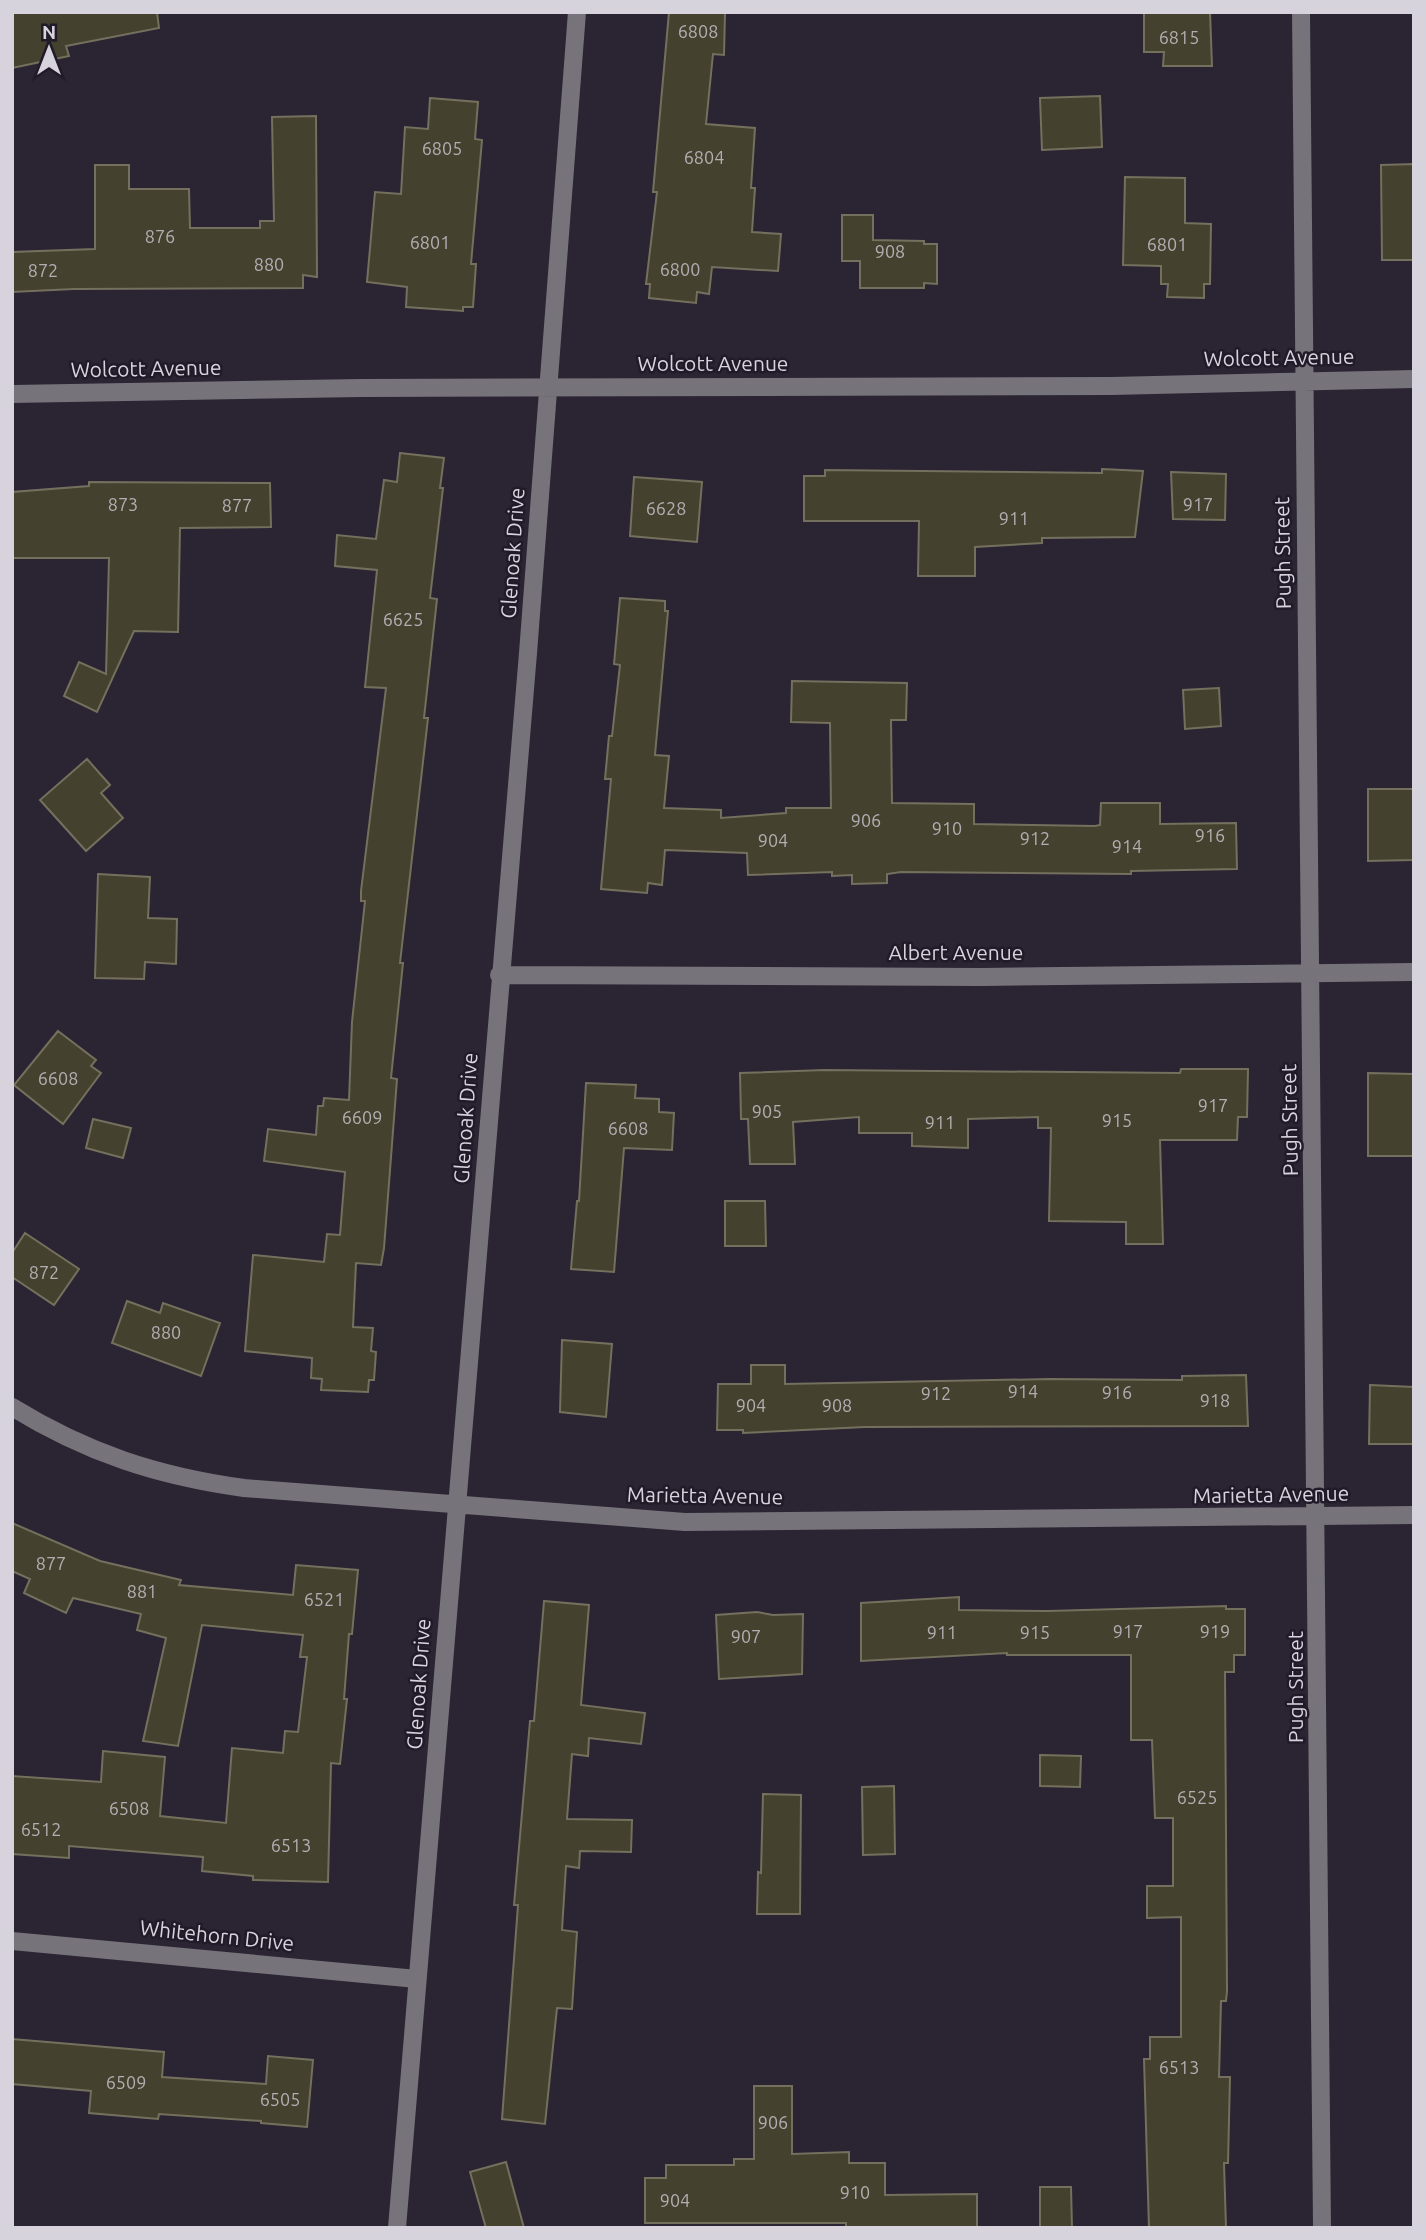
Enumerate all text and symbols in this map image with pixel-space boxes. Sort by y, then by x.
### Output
north arrow [14,14,84,84]
text: N [42,21,56,43]
house number: 6808 [678,21,718,41]
house number: 6815 [1159,27,1199,47]
house number: 6805 [422,138,462,158]
house number: 6804 [684,147,724,167]
house number: 876 [145,226,175,246]
house number: 6801 [410,232,450,252]
house number: 6801 [1147,234,1187,254]
house number: 908 [875,241,905,261]
house number: 880 [254,254,284,274]
house number: 6800 [660,259,700,279]
house number: 872 [28,260,58,280]
street label: Wolcott Avenue [1203,344,1355,370]
street label: Wolcott Avenue [638,351,788,375]
street label: Wolcott Avenue [70,355,222,381]
street label: Glenoak Drive [495,487,529,619]
house number: 873 [108,494,138,514]
house number: 917 [1183,494,1213,514]
house number: 877 [222,495,252,515]
street label: Pugh Street [1269,497,1295,609]
house number: 6628 [646,498,686,518]
house number: 911 [999,508,1029,528]
house number: 6625 [383,609,423,629]
house number: 906 [851,810,881,830]
house number: 910 [932,818,962,838]
house number: 916 [1195,825,1225,845]
house number: 912 [1020,828,1050,848]
house number: 904 [758,830,788,850]
house number: 914 [1112,836,1142,856]
street label: Albert Avenue [889,940,1023,964]
street label: Glenoak Drive [448,1052,482,1184]
street label: Pugh Street [1276,1064,1302,1176]
house number: 6608 [38,1068,78,1088]
house number: 917 [1198,1095,1228,1115]
house number: 905 [752,1101,782,1121]
house number: 6609 [342,1107,382,1127]
house number: 915 [1102,1110,1132,1130]
house number: 911 [925,1112,955,1132]
house number: 6608 [608,1118,648,1138]
house number: 872 [29,1262,59,1282]
house number: 880 [151,1322,181,1342]
house number: 914 [1008,1381,1038,1401]
house number: 916 [1102,1382,1132,1402]
house number: 912 [921,1383,951,1403]
house number: 918 [1200,1390,1230,1410]
house number: 904 [736,1395,766,1415]
house number: 908 [822,1395,852,1415]
street label: Marietta Avenue [1193,1481,1349,1507]
street label: Marietta Avenue [627,1482,783,1508]
house number: 877 [36,1553,66,1573]
house number: 881 [127,1581,157,1601]
house number: 6521 [304,1589,344,1609]
street label: Glenoak Drive [401,1618,435,1750]
house number: 917 [1113,1621,1143,1641]
house number: 919 [1200,1621,1230,1641]
house number: 911 [927,1622,957,1642]
house number: 915 [1020,1622,1050,1642]
house number: 907 [731,1626,761,1646]
street label: Pugh Street [1283,1631,1307,1743]
house number: 6525 [1177,1787,1217,1807]
house number: 6508 [109,1798,149,1818]
house number: 6512 [21,1819,61,1839]
house number: 6513 [271,1835,311,1855]
street label: Whitehorn Drive [139,1915,295,1955]
house number: 6513 [1159,2057,1199,2077]
house number: 6509 [106,2072,146,2092]
house number: 6505 [260,2089,300,2109]
house number: 906 [758,2112,788,2132]
house number: 910 [840,2182,870,2202]
house number: 904 [660,2190,690,2210]

